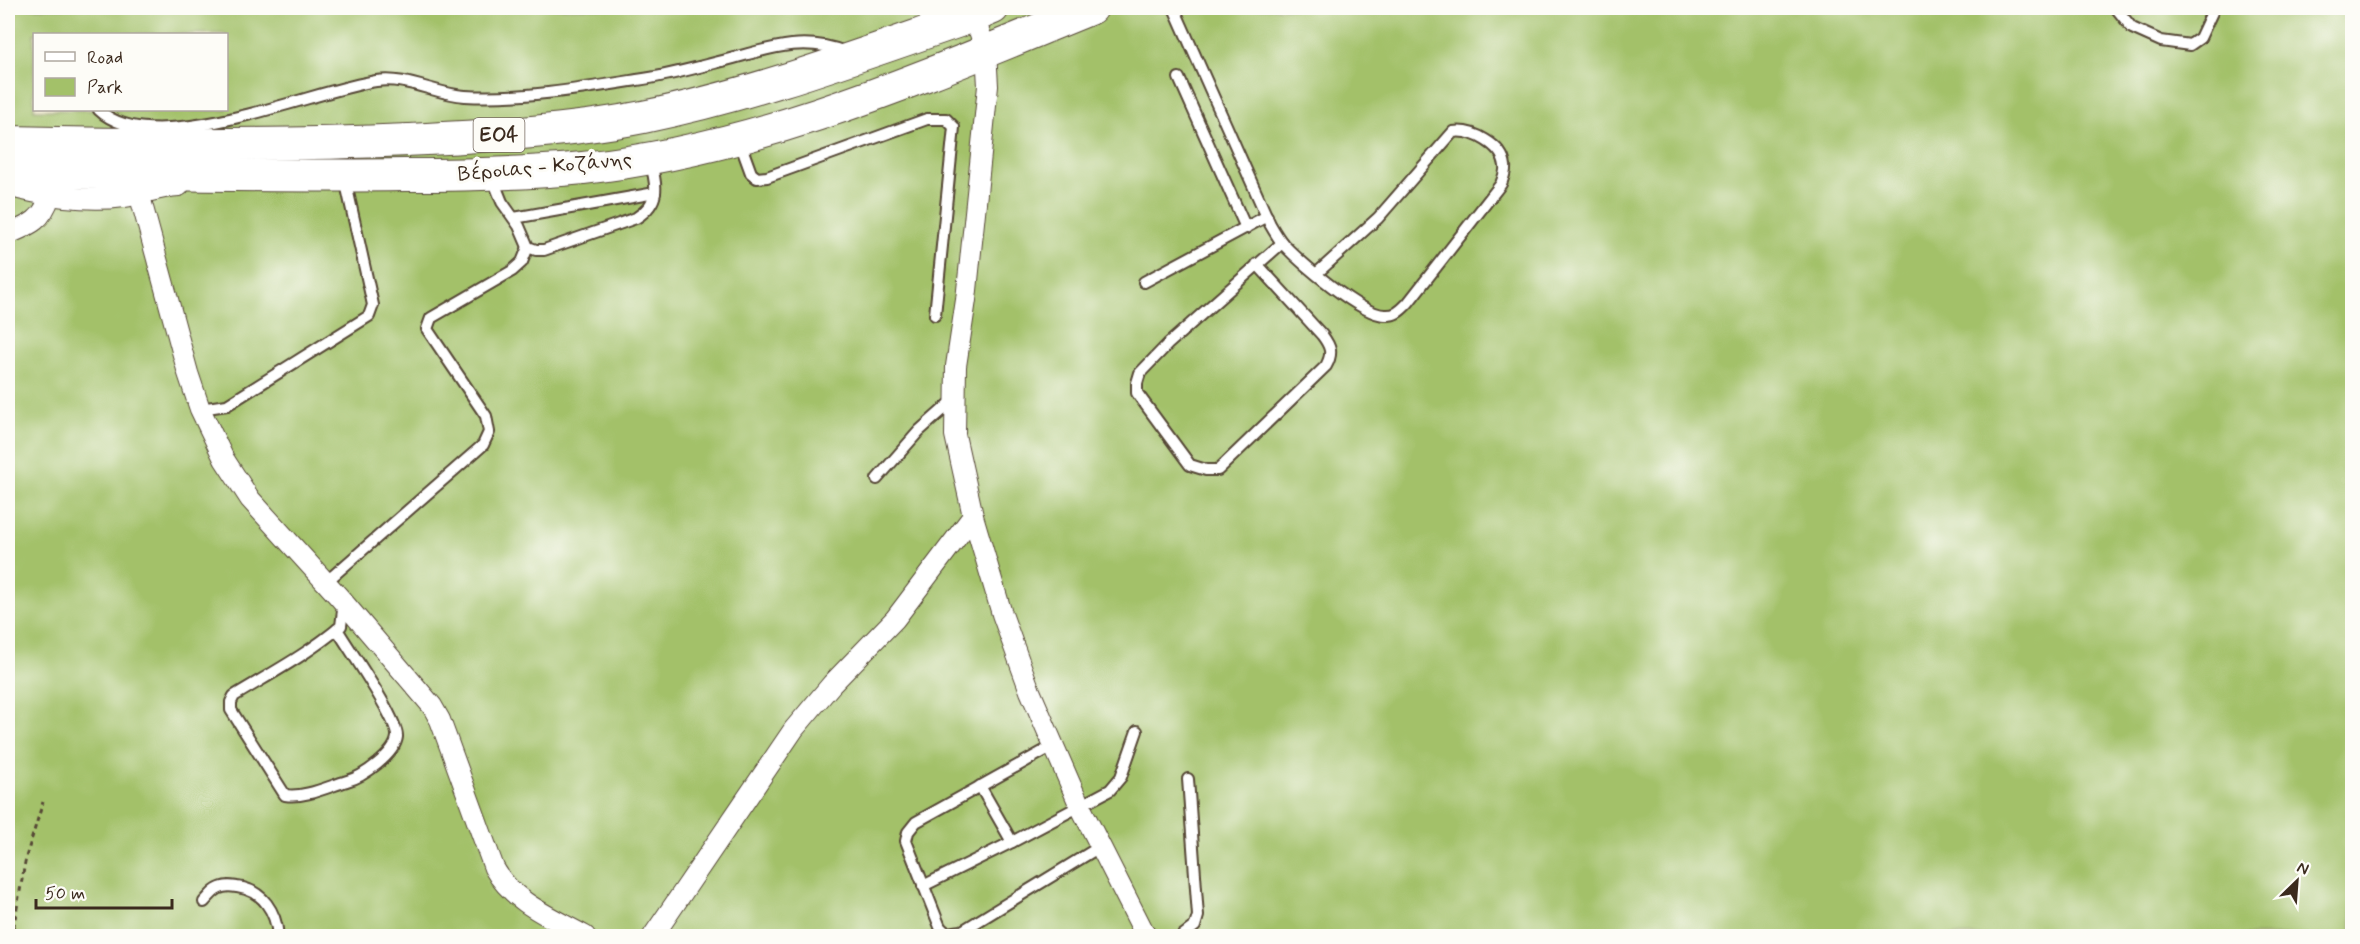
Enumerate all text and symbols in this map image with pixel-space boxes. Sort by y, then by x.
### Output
legend [33,33,228,111]
text: Road [87,46,123,70]
text: Park [87,76,123,100]
road number: ΕΟ4 [474,118,524,152]
street label: Βέροιας - Κοζάνης [457,144,633,189]
north arrow [2267,851,2327,911]
text: N [2293,857,2312,881]
scale bar [36,872,172,910]
text: 50 m [45,882,85,906]

